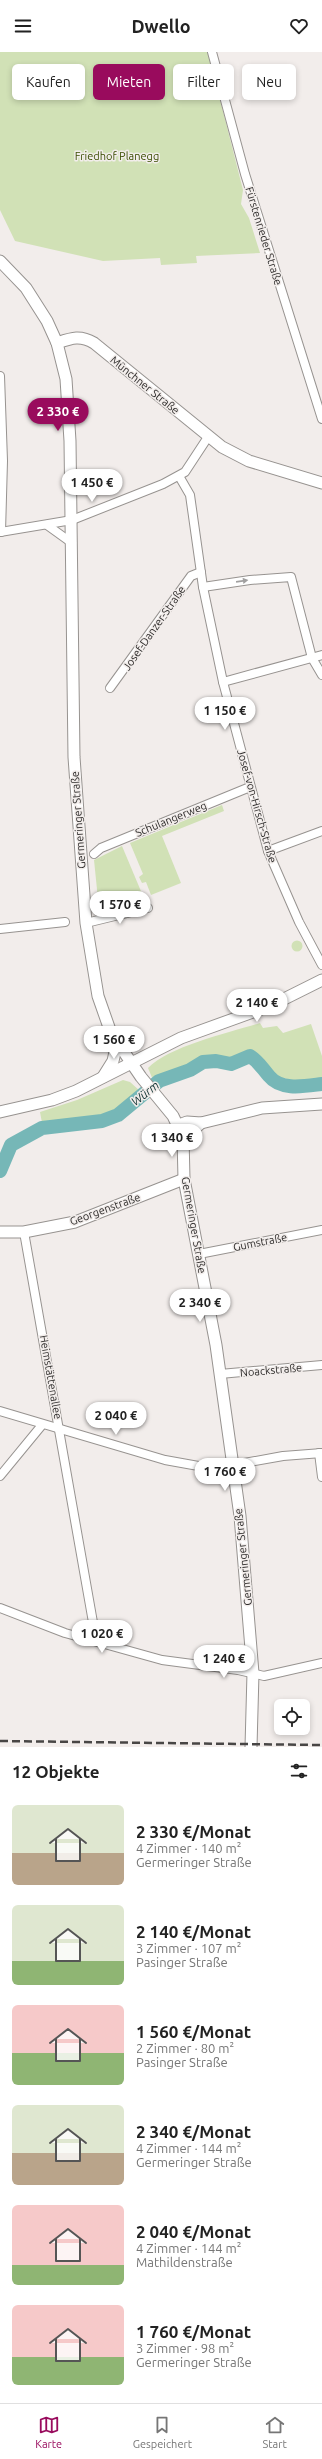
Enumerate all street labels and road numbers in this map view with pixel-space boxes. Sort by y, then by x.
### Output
street label: Fürstenrieder Straße [243,185,285,287]
street label: Münchner Straße [108,354,182,416]
street label: Josef-Danzer-Straße [120,583,188,673]
street label: Josef-von-Hirsch-Straße [235,748,279,864]
street label: Germeringer Straße [69,771,87,869]
street label: Schulangerweg [134,799,208,839]
street label: Germeringer Straße [180,1176,208,1274]
street label: Georgenstraße [68,1191,142,1227]
street label: Gumstraße [232,1231,288,1253]
street label: Heimstättenallee [38,1334,64,1420]
street label: Noackstraße [239,1361,303,1379]
street label: Germeringer Straße [232,1508,254,1606]

